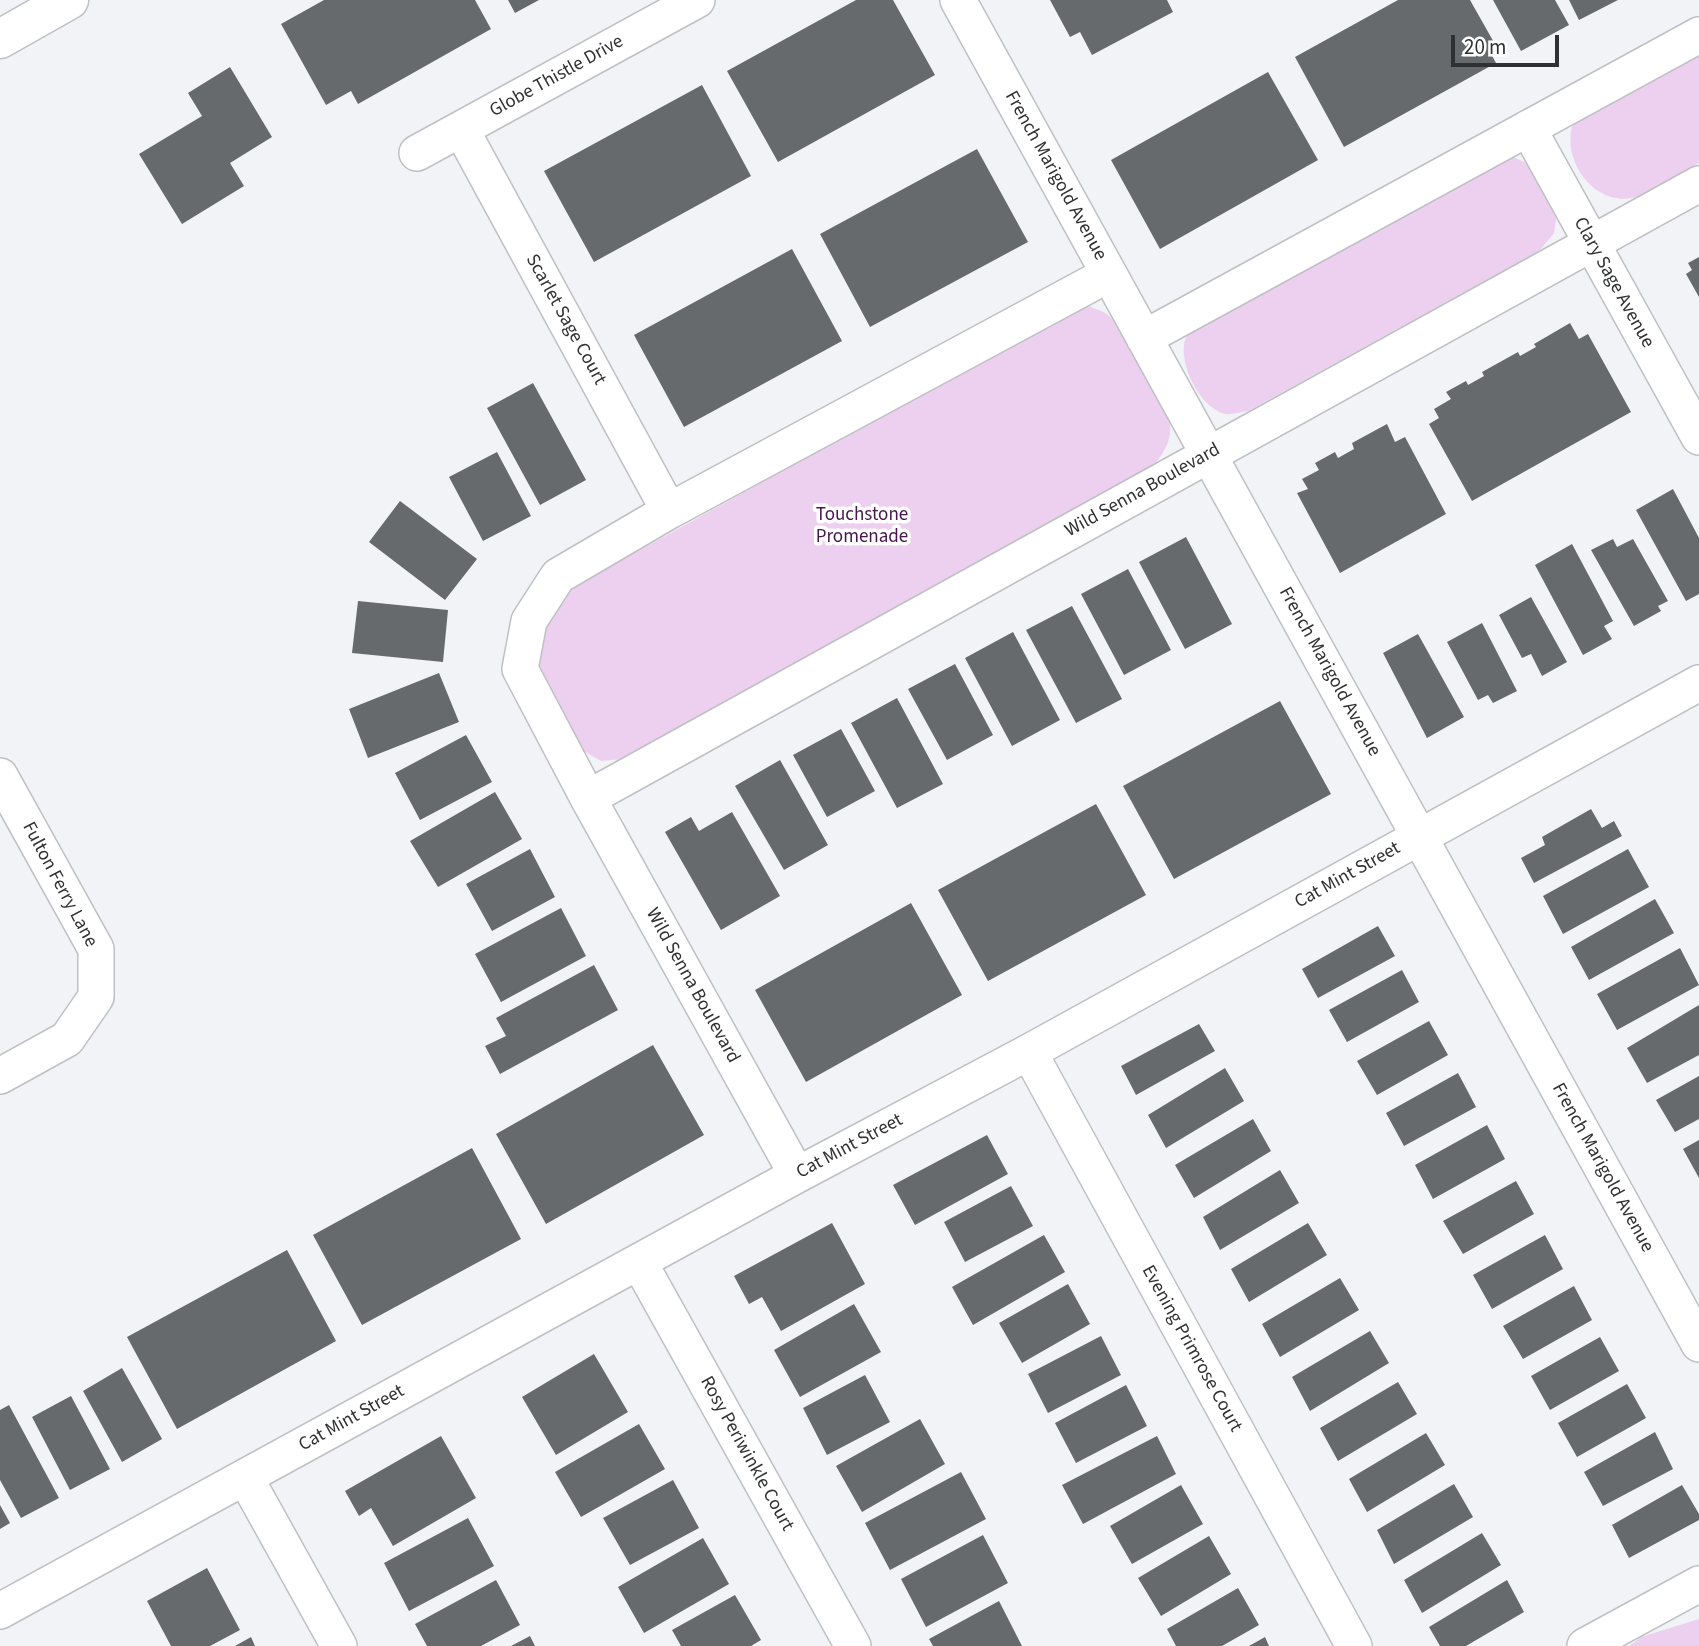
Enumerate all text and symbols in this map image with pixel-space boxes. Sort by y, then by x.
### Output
scale bar [1454,21,1562,65]
street label: Globe Thistle Drive [486,31,628,123]
text: 20 m [1464,32,1506,62]
street label: French Marigold Avenue [999,87,1111,265]
street label: Clary Sage Avenue [1568,214,1658,352]
street label: Scarlet Sage Court [520,251,610,389]
street label: Wild Senna Boulevard [1062,439,1224,543]
park label: Touchstone Promenade [816,505,908,549]
street label: French Marigold Avenue [1273,583,1385,761]
street label: Fulton Ferry Lane [16,819,102,951]
street label: Cat Mint Street [1291,838,1405,914]
street label: Wild Senna Boulevard [640,905,744,1067]
street label: French Marigold Avenue [1546,1079,1658,1257]
street label: Cat Mint Street [793,1109,907,1185]
street label: Evening Primrose Court [1136,1262,1246,1436]
street label: Rosy Periwinkle Court [694,1373,798,1535]
street label: Cat Mint Street [295,1381,409,1457]

